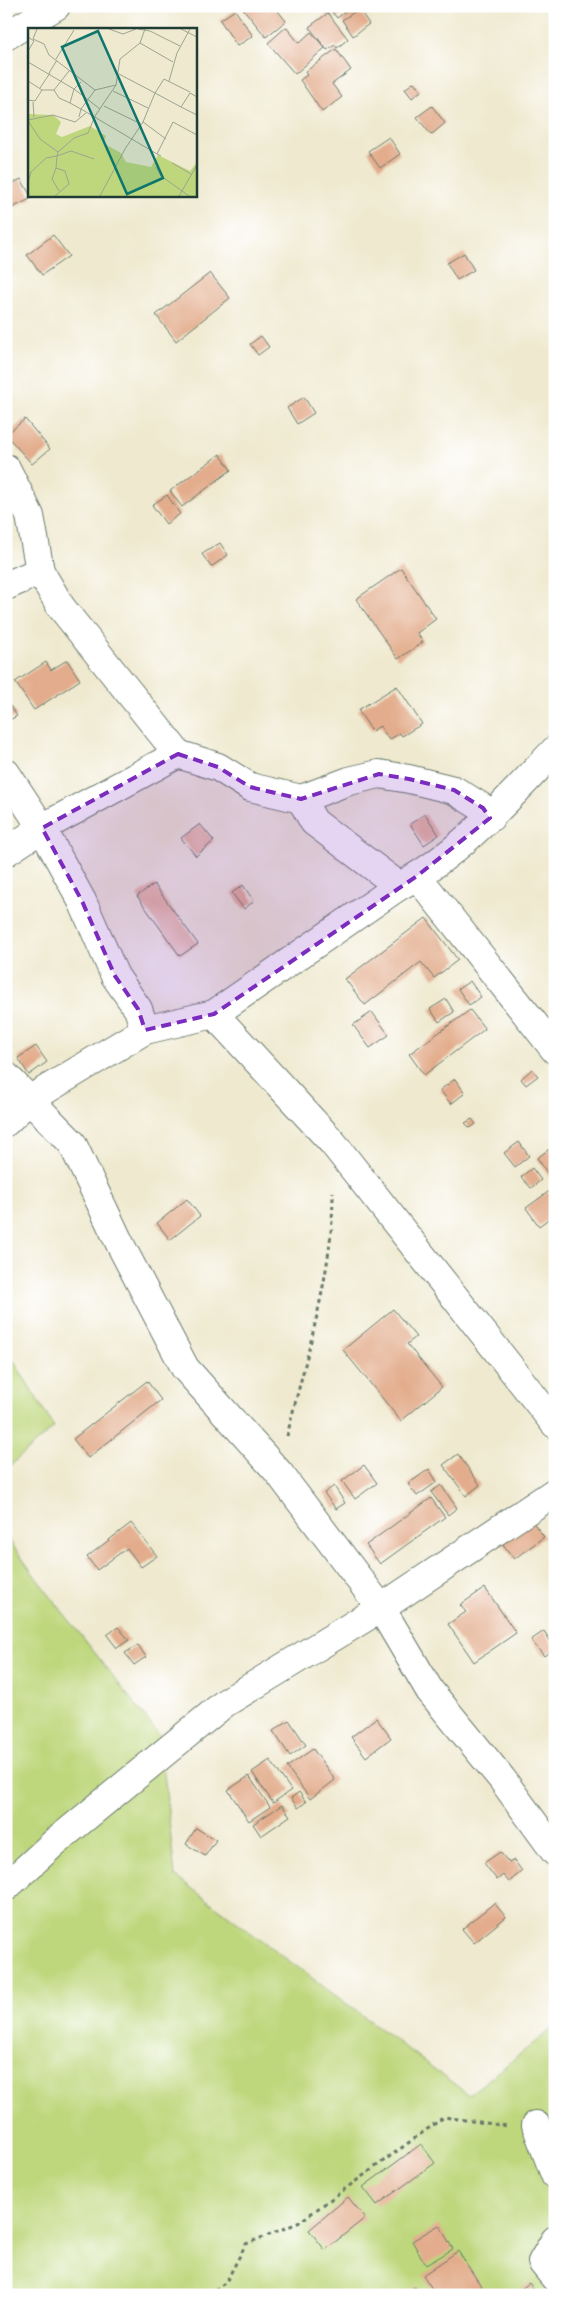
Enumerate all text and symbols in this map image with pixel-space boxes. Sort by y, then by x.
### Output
inset map [28,28,196,196]

